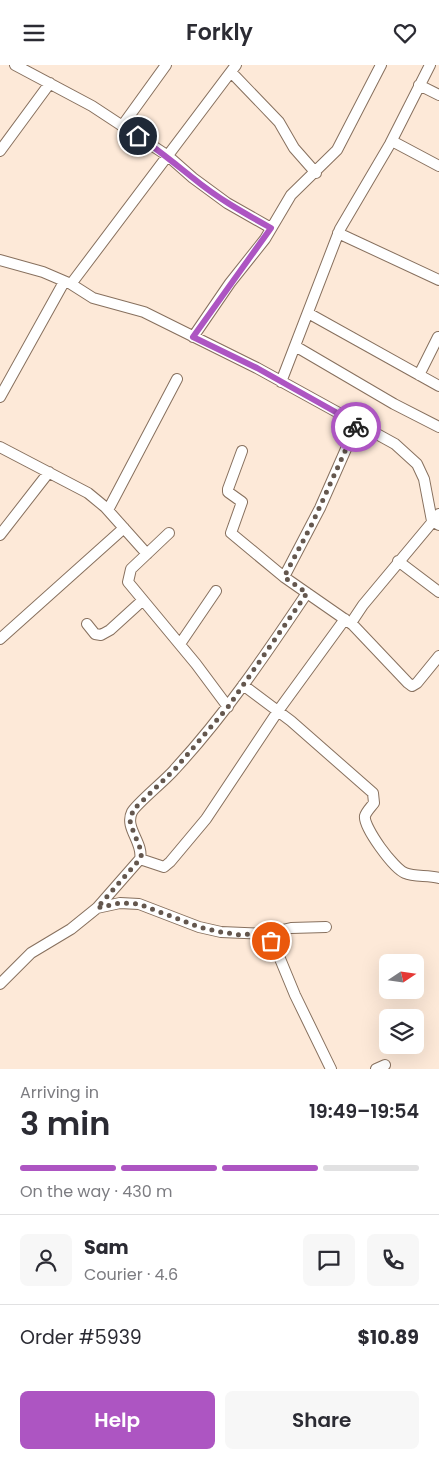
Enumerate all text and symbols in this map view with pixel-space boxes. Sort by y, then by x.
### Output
text: Forkly [186,17,253,48]
icon: menu [20,19,48,47]
icon: heart [391,19,419,47]
pin [117,115,159,157]
icon: home [124,122,152,150]
courier [331,402,381,452]
icon: bike [342,413,370,441]
pin [250,920,292,962]
icon: bag [257,927,285,955]
north arrow [379,954,424,999]
map controls [379,954,424,1054]
button: layers [379,1009,424,1054]
text: Arriving in [20,1081,99,1104]
text: 19:49–19:54 [309,1098,419,1125]
text: 3 min [20,1101,110,1146]
text: On the way · 430 m [20,1180,173,1203]
button: person [20,1234,72,1286]
text: Sam [84,1234,129,1261]
button: chat [303,1234,355,1286]
button: phone [367,1234,419,1286]
text: Courier · 4.6 [84,1263,178,1286]
text: Order #5939 [20,1324,142,1351]
text: $10.89 [358,1324,419,1351]
button: Help [20,1391,215,1449]
button: Share [225,1391,419,1449]

